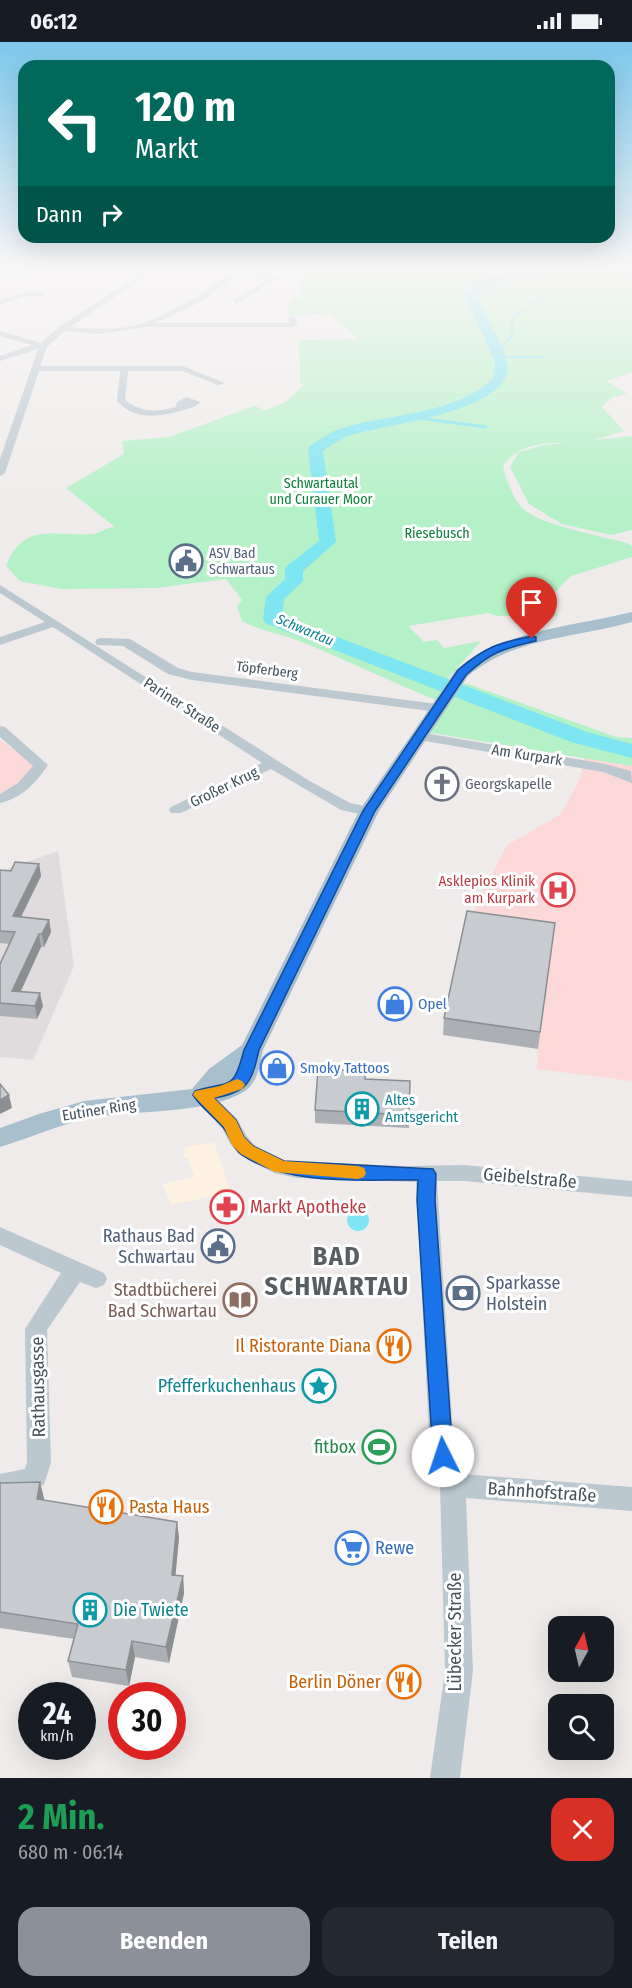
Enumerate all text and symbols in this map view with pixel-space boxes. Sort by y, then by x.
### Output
text: 06:12 [30,8,77,35]
text: 120 m [135,82,236,132]
icon: left [36,84,114,162]
text: Markt [135,133,198,165]
icon: right [95,198,128,231]
text: Dann [36,201,83,228]
park label: Schwartautal und Curauer Moor [270,475,373,508]
park label: Riesebusch [404,525,470,542]
public building icon: ASV Bad Schwartaus [168,543,204,579]
place label: ASV Bad Schwartaus [209,545,275,578]
pin [506,577,557,639]
icon: arrive [515,586,548,619]
water label: Schwartau [273,610,336,650]
street label: Töpferberg [235,658,299,682]
street label: Pariner Straße [140,674,224,736]
street label: Am Kurpark [490,741,564,769]
street label: Großer Krug [187,763,261,811]
church icon: Georgskapelle [424,766,460,802]
place label: Georgskapelle [465,775,552,793]
place label: Asklepios Klinik am Kurpark [438,872,535,907]
hospital icon: Asklepios Klinik am Kurpark [540,872,576,908]
shop icon: Opel [377,986,413,1022]
place label: Opel [418,995,447,1013]
shop icon: Smoky Tattoos [259,1050,295,1086]
place label: Smoky Tattoos [300,1059,389,1077]
building icon: Altes Amtsgericht [344,1091,380,1127]
place label: Altes Amtsgericht [385,1091,458,1126]
street label: Eutiner Ring [61,1095,137,1125]
street label: Geibelstraße [482,1163,578,1193]
pharmacy icon: Markt Apotheke [209,1189,245,1225]
place label: Markt Apotheke [250,1196,366,1218]
place label: Rathaus Bad Schwartau [103,1225,195,1268]
public building icon: Rathaus Bad Schwartau [200,1228,236,1264]
district label: BAD SCHWARTAU [264,1241,410,1302]
place label: Sparkasse Holstein [486,1272,560,1315]
bank icon: Sparkasse Holstein [445,1275,481,1311]
place label: Stadtbücherei Bad Schwartau [108,1279,217,1322]
library icon: Stadtbücherei Bad Schwartau [222,1282,258,1318]
restaurant icon: Il Ristorante Diana [376,1328,412,1364]
place label: Il Ristorante Diana [235,1335,371,1357]
street label: Rathausgasse [26,1336,50,1438]
place icon: Pfefferkuchenhaus [301,1368,337,1404]
place label: Pfefferkuchenhaus [158,1375,296,1397]
position arrow [411,1424,475,1488]
sports icon: fitbox [361,1429,397,1465]
place label: fitbox [314,1436,356,1458]
street label: Bahnhofstraße [487,1477,597,1507]
restaurant icon: Pasta Haus [88,1489,124,1525]
place label: Pasta Haus [129,1496,210,1518]
supermarket icon: Rewe [334,1530,370,1566]
place label: Rewe [375,1537,414,1559]
street label: Lübecker Straße [444,1572,466,1691]
building icon: Die Twiete [72,1592,108,1628]
place label: Die Twiete [113,1599,189,1621]
north arrow [548,1616,614,1682]
map controls [548,1616,614,1760]
restaurant icon: Berlin Döner [386,1664,422,1700]
place label: Berlin Döner [288,1671,382,1693]
speed limit sign: 30 [108,1682,186,1760]
button: search [548,1694,614,1760]
text: 24 [43,1696,71,1732]
text: km/h [40,1727,74,1745]
text: 2 Min. [18,1795,105,1839]
button: close [551,1798,614,1861]
text: 680 m · 06:14 [18,1840,123,1864]
button: Beenden [18,1907,310,1976]
button: Teilen [322,1907,614,1976]

